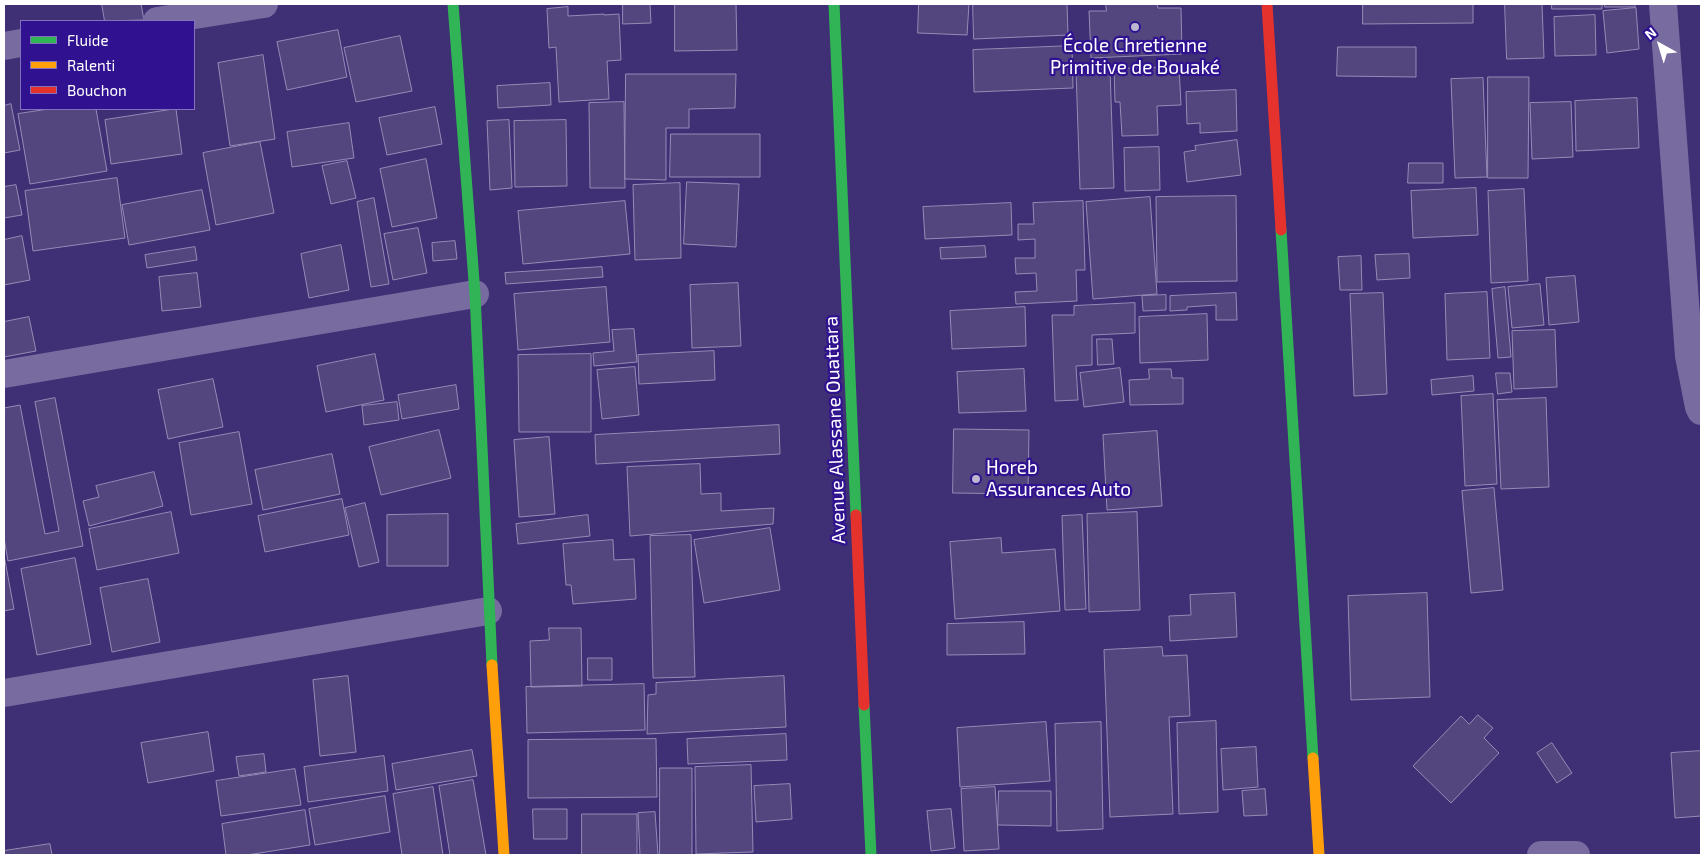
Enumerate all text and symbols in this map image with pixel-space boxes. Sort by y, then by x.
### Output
legend [20,20,195,110]
north arrow [1635,20,1685,70]
marker: École Chretienne Primitive de Bouaké [1129,21,1141,33]
text: N [1641,23,1660,43]
text: Fluide [67,31,108,49]
place label: École Chretienne Primitive de Bouaké [1050,35,1220,79]
text: Ralenti [67,56,115,74]
text: Bouchon [67,81,127,99]
street label: Avenue Alassane Ouattara [820,316,850,544]
place label: Horeb Assurances Auto [986,457,1131,501]
marker: Horeb Assurances Auto [970,473,982,485]

